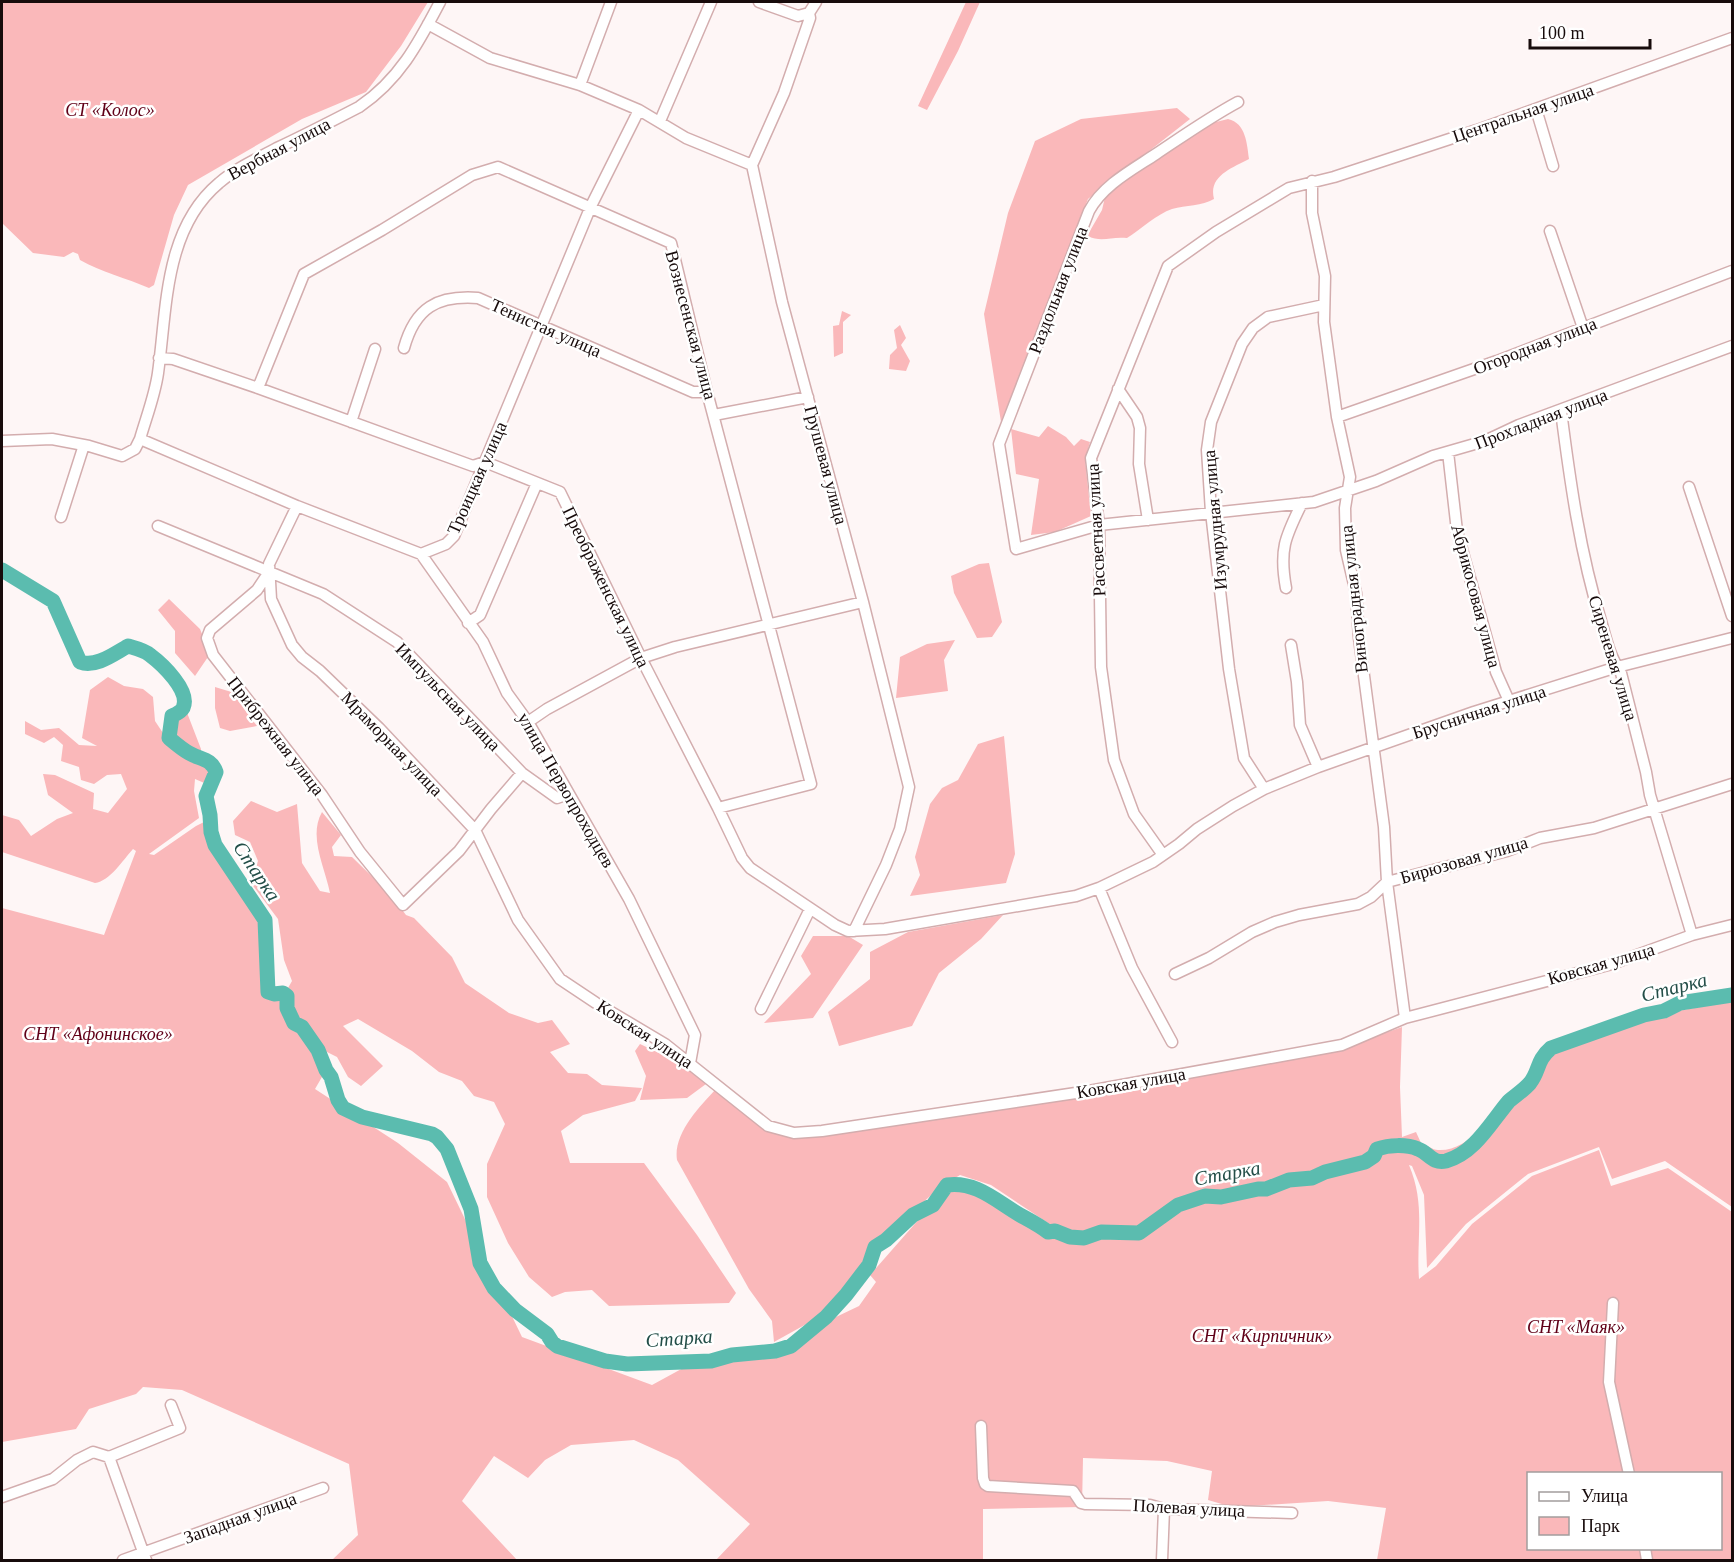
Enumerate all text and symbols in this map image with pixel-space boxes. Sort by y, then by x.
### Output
scale bar [1530,12,1650,50]
text: 100 m [1539,23,1585,43]
street label: Центральная улица [1450,79,1596,147]
park label: СТ «Колос» [65,100,155,120]
street label: Вербная улица [224,114,334,184]
street label: Раздольная улица [1025,224,1091,356]
street label: Вознесенская улица [661,248,721,402]
street label: Тенистая улица [488,295,604,361]
street label: Огородная улица [1471,313,1599,379]
street label: Прохладная улица [1472,384,1610,454]
street label: Грушевая улица [801,403,851,527]
street label: Троицкая улица [443,419,511,537]
street label: Изумрудная улица [1199,449,1231,591]
street label: Рассветная улица [1083,463,1109,597]
street label: Преображенская улица [558,503,654,671]
street label: Абрикосовая улица [1447,522,1505,670]
street label: Виноградная улица [1336,524,1372,674]
street label: Сиреневая улица [1584,593,1642,723]
street label: Импульсная улица [391,639,505,755]
street label: Прибрежная улица [223,673,329,799]
street label: Брусничная улица [1410,681,1548,743]
street label: Мраморная улица [337,688,447,800]
street label: улица Первопроходцев [513,709,619,871]
street label: Бирюзовая улица [1398,832,1530,888]
water label: Старка [228,837,285,906]
street label: Ковская улица [1545,939,1657,989]
water label: Старка [1639,968,1709,1007]
street label: Ковская улица [593,996,697,1072]
park label: СНТ «Афонинское» [23,1024,173,1044]
street label: Ковская улица [1075,1064,1187,1102]
water label: Старка [1192,1156,1262,1191]
park label: СНТ «Маяк» [1527,1317,1625,1337]
water label: Старка [645,1325,713,1352]
park label: СНТ «Кирпичник» [1192,1326,1332,1346]
legend [1527,1472,1722,1550]
text: Улица [1581,1486,1628,1506]
street label: Западная улица [181,1488,299,1548]
street label: Полевая улица [1132,1495,1246,1521]
text: Парк [1581,1516,1620,1536]

